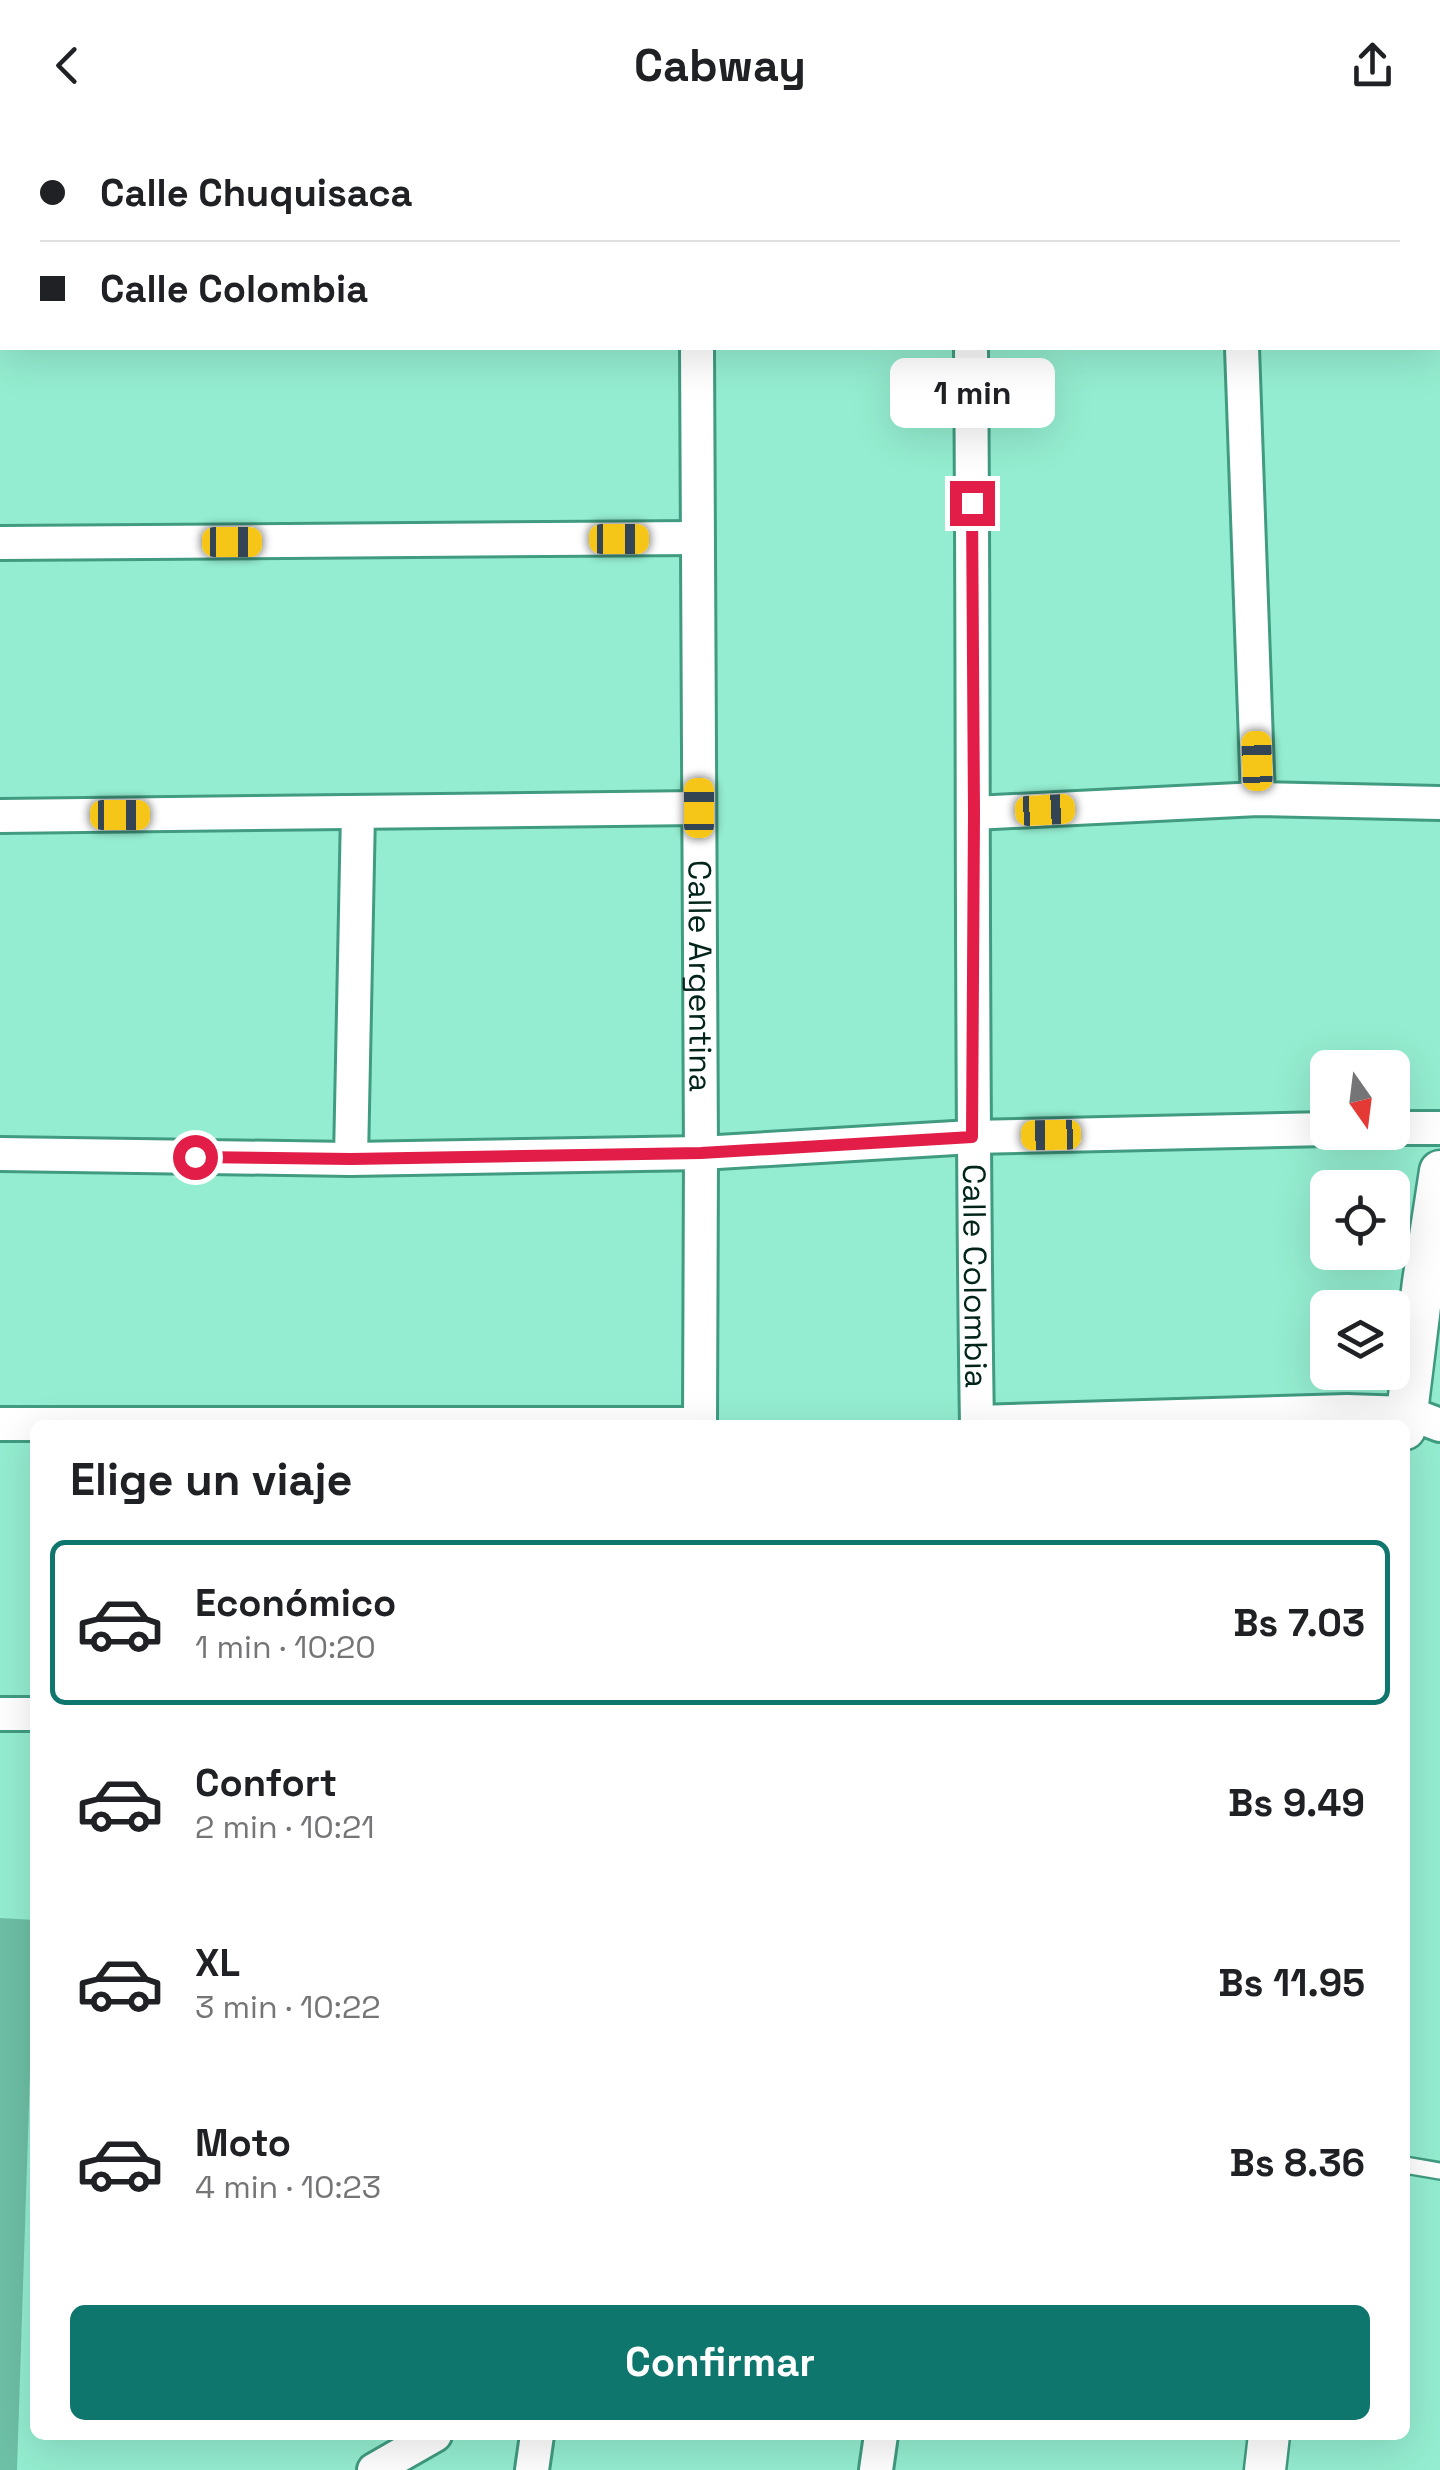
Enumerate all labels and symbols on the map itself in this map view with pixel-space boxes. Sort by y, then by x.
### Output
callout: 1 min [890,358,1054,428]
route end [950,481,995,526]
car [589,524,649,554]
car [202,527,262,557]
car [1241,730,1273,792]
car [684,778,714,838]
car [1014,793,1076,827]
car [90,800,150,830]
street label: Calle Argentina [680,860,721,1092]
north arrow [1310,1050,1410,1150]
car [1021,1119,1081,1151]
route start [173,1135,218,1180]
street label: Calle Colombia [954,1164,996,1388]

